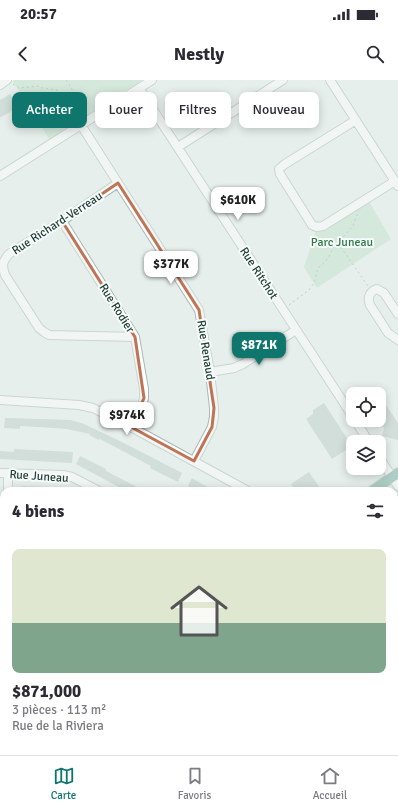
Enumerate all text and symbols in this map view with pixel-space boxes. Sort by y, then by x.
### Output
text: 20:57 [20,5,57,23]
icon: back [12,43,34,65]
text: Nestly [174,43,224,65]
icon: search [364,43,386,65]
chip: Acheter [12,92,87,128]
chip: Louer [95,92,157,128]
chip: Filtres [165,92,231,128]
chip: Nouveau [239,92,319,128]
pin: $610K [210,187,266,221]
street label: Rue Richard-Verreau [9,189,105,258]
text: $610K [220,192,256,208]
park label: Parc Juneau [311,235,373,250]
street label: Rue Ritchot [236,244,281,302]
pin: $377K [143,251,199,285]
text: $377K [153,256,189,272]
street label: Rue Rodier [96,281,138,336]
street label: Rue Renaud [193,319,218,381]
pin: $871K [231,332,287,366]
text: $871K [241,337,277,353]
map controls [346,387,386,475]
button: locate [346,387,386,427]
pin: $974K [99,402,155,436]
text: $974K [109,407,145,423]
button: layers [346,435,386,475]
street label: Rue Juneau [9,467,69,486]
icon: filters [364,500,386,522]
text: 4 biens [12,501,64,522]
icon: home [163,575,235,647]
text: $871,000 [12,681,81,702]
text: 3 pièces · 113 m² [12,702,106,718]
text: Rue de la Riviera [12,718,104,734]
tab: Carte [51,765,76,802]
tab: Favoris [178,765,211,802]
tab: Accueil [313,765,347,802]

